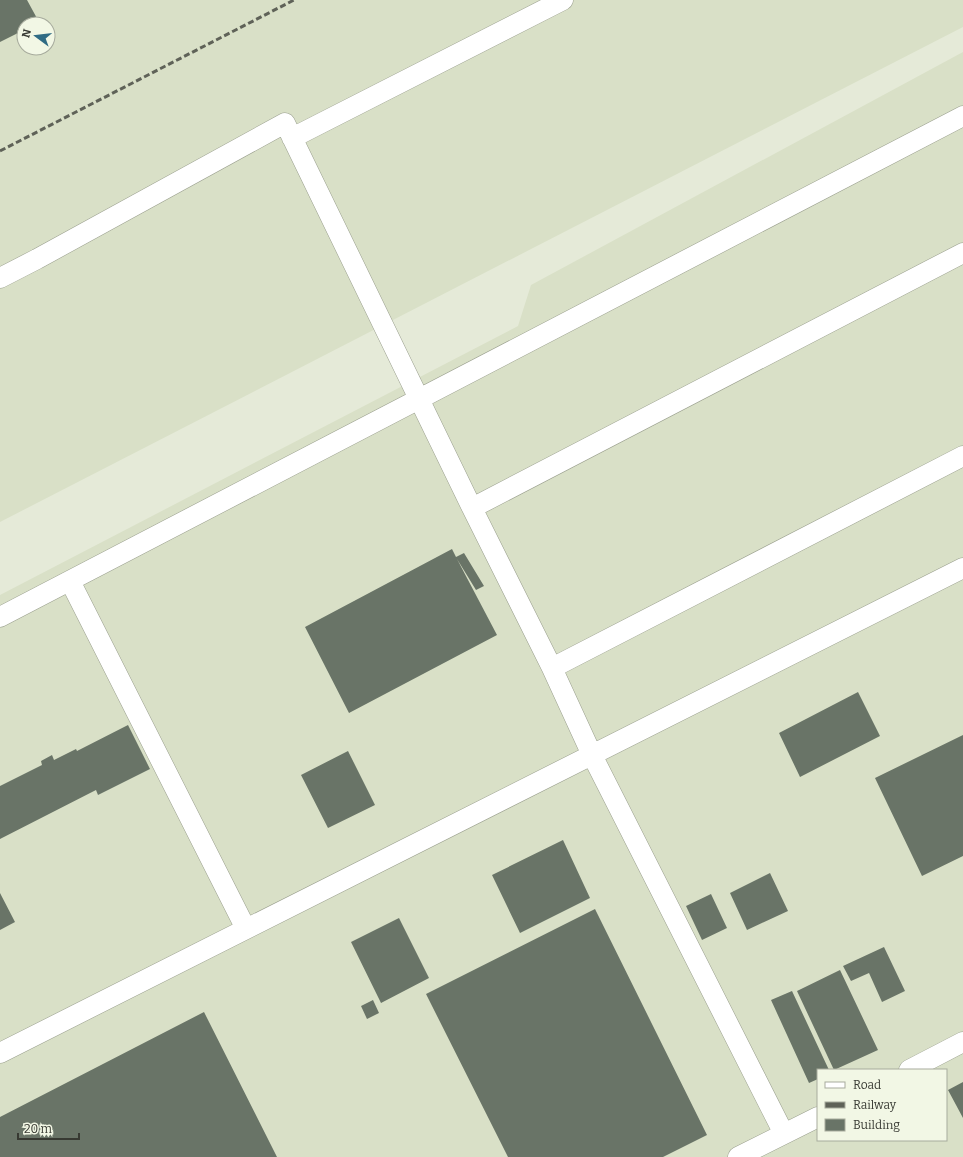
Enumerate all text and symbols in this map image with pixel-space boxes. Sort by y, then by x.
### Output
north arrow [16,16,56,56]
text: N [19,27,34,39]
legend [817,1069,947,1141]
text: Road [853,1078,881,1092]
text: Railway [853,1098,897,1112]
scale bar [18,1115,79,1141]
text: Building [853,1118,900,1132]
text: 20 m [24,1122,53,1136]

